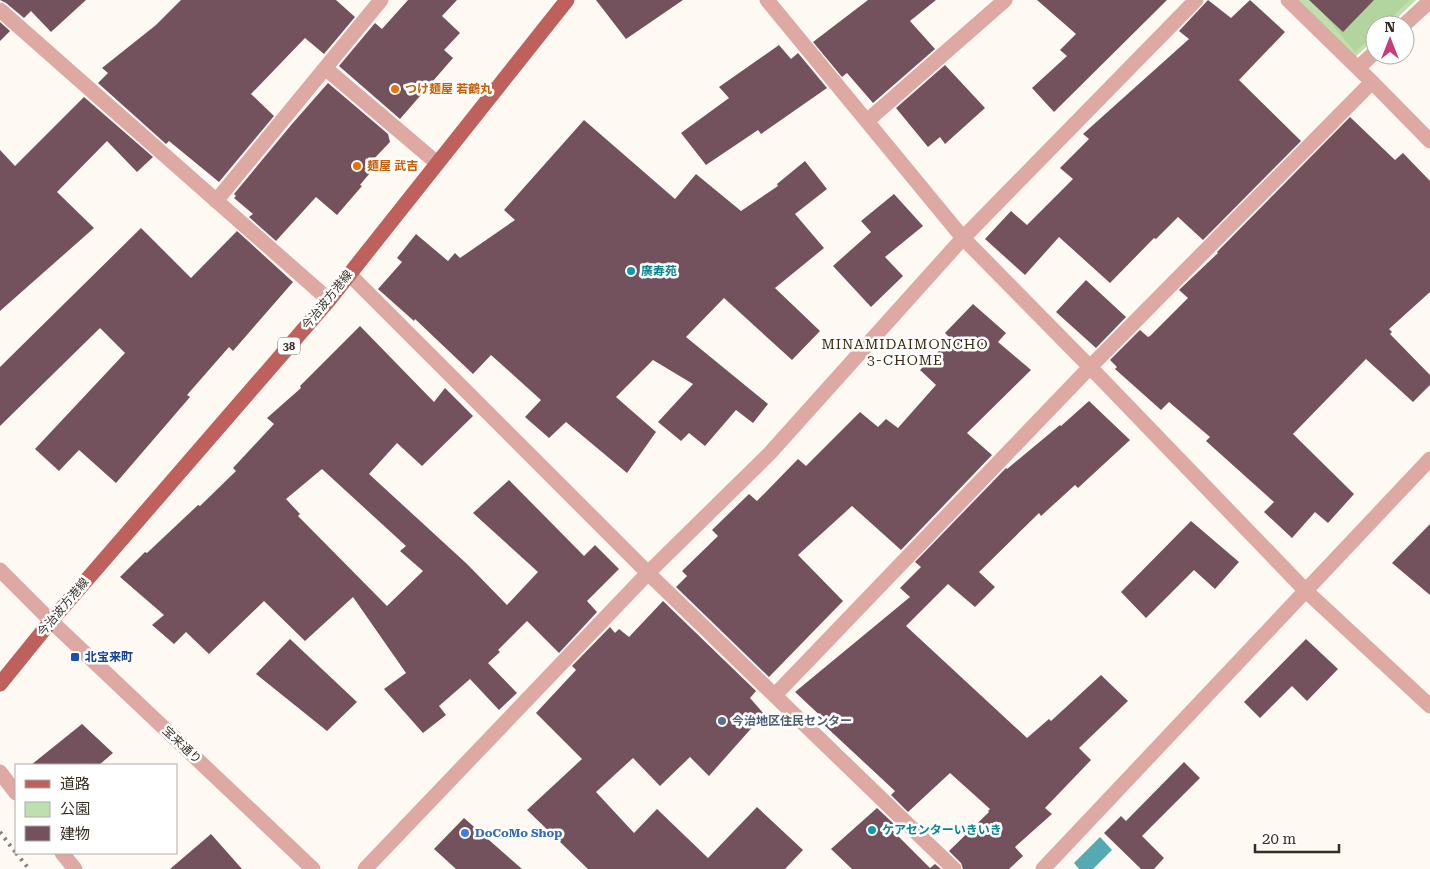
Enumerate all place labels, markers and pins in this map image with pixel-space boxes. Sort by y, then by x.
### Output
place label: つけ麺屋 若鶴丸 [405,82,492,96]
marker: つけ麺屋 若鶴丸 [389,83,401,95]
place label: 麺屋 武吉 [367,159,418,173]
marker: 麺屋 武吉 [351,160,363,172]
place label: 廣寿苑 [641,264,677,278]
marker: 廣寿苑 [625,265,637,277]
place label: 北宝来町 [85,650,133,664]
marker: 北宝来町 [69,651,81,663]
place label: 今治地区住民センター [732,714,852,728]
marker: 今治地区住民センター [716,715,728,727]
place label: ケアセンターいきいき [882,823,1002,837]
marker: ケアセンターいきいき [866,824,878,836]
place label: DoCoMo Shop [475,826,562,840]
marker: DoCoMo Shop [459,827,471,839]

